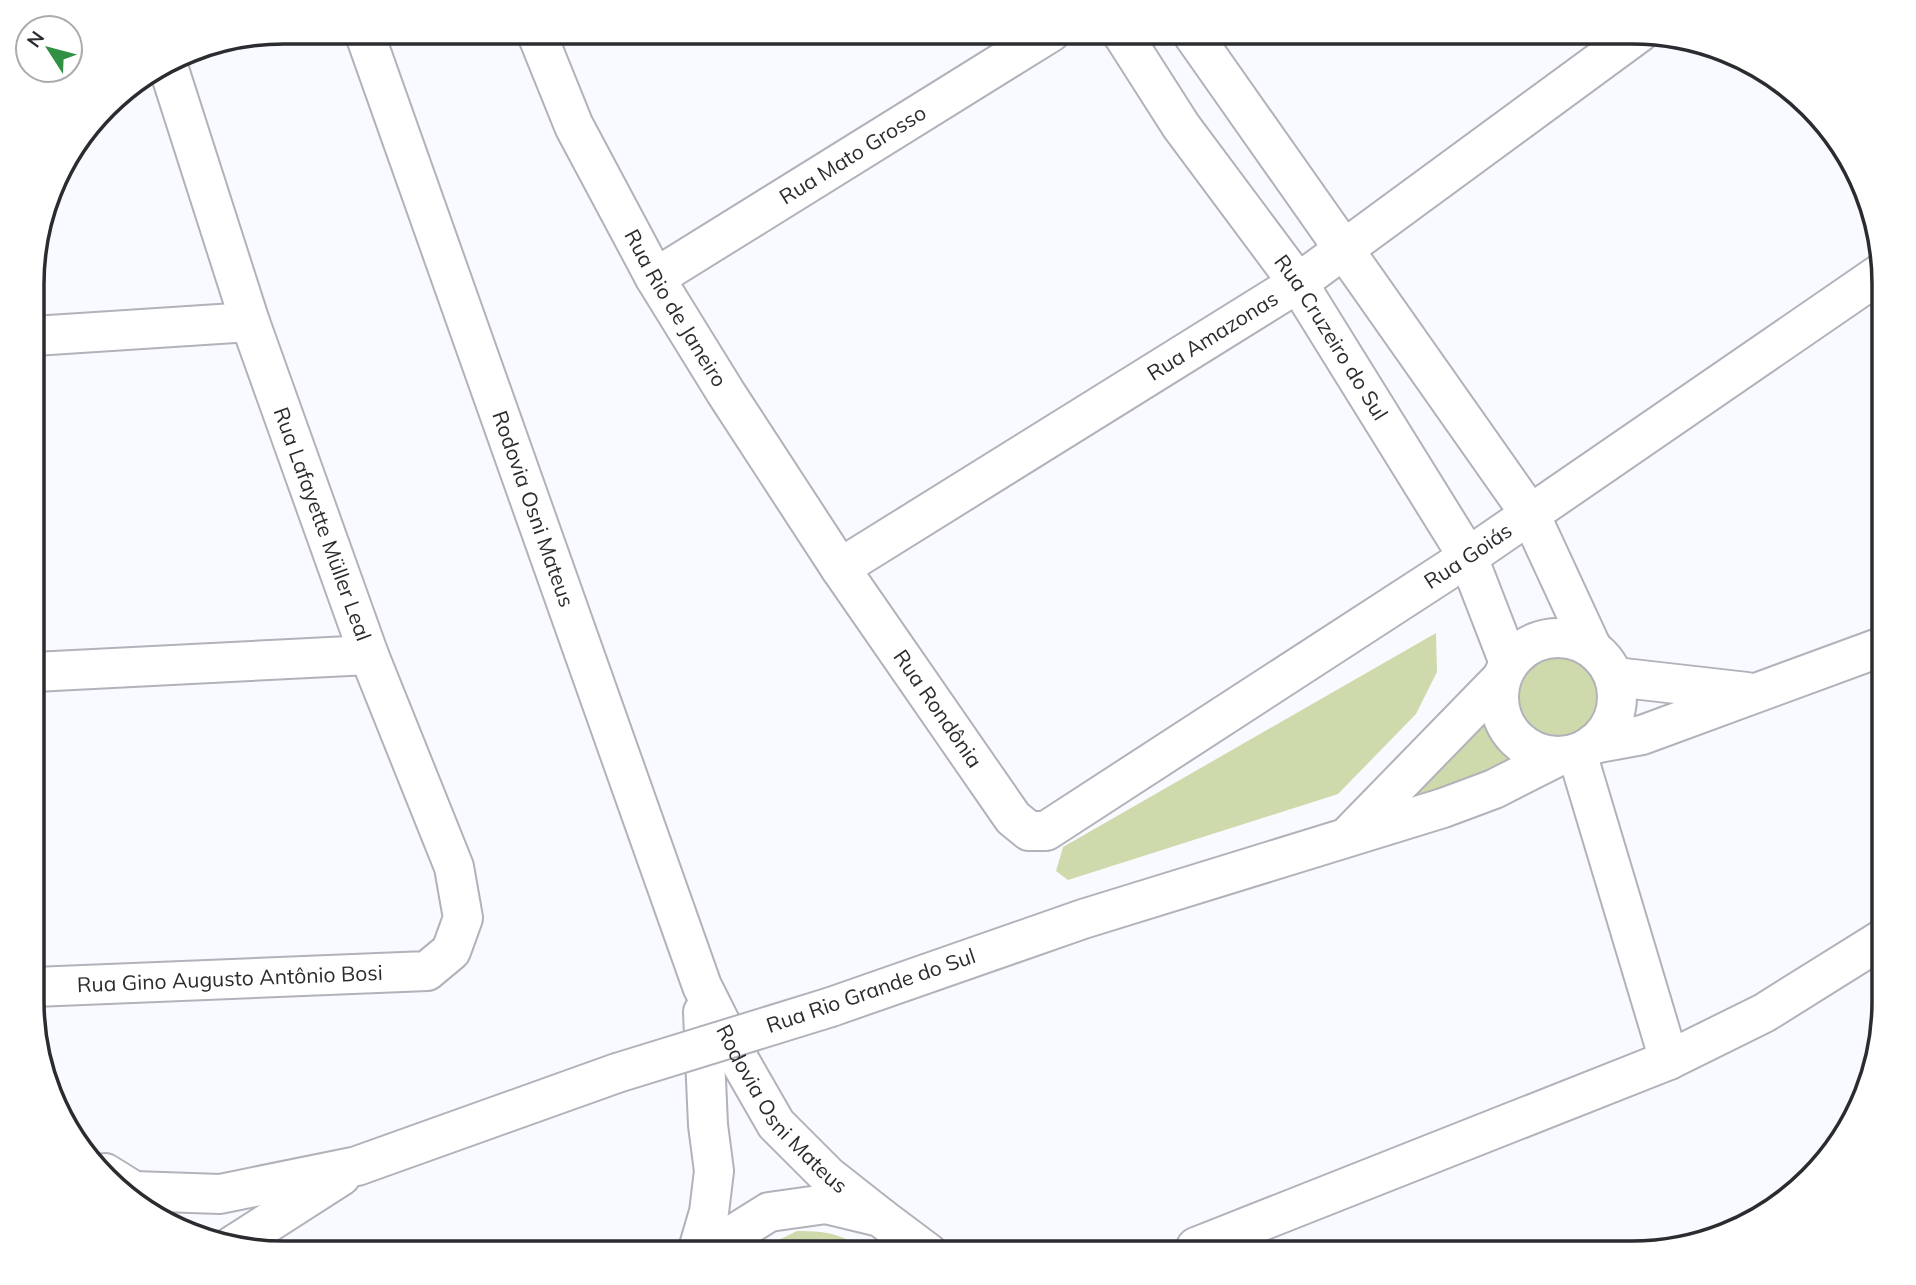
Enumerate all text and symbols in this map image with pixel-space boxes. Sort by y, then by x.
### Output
north arrow [14,14,84,84]
text: N [21,26,49,52]
street label: Rua Mato Grosso [774,99,931,210]
street label: Rua Rio de Janeiro [619,224,733,391]
street label: Rua Cruzeiro do Sul [1269,249,1394,425]
street label: Rua Amazonas [1142,285,1282,386]
street label: Rua Lafayette Müller Leal [268,403,377,644]
street label: Rodovia Osni Mateus [487,407,581,610]
street label: Rua Goiás [1419,517,1517,594]
street label: Rua Rondônia [888,644,988,772]
street label: Rua Rio Grande do Sul [763,942,979,1038]
street label: Rua Gino Augusto Antônio Bosi [76,959,383,997]
street label: Rodovia Osni Mateus [711,1020,853,1198]

